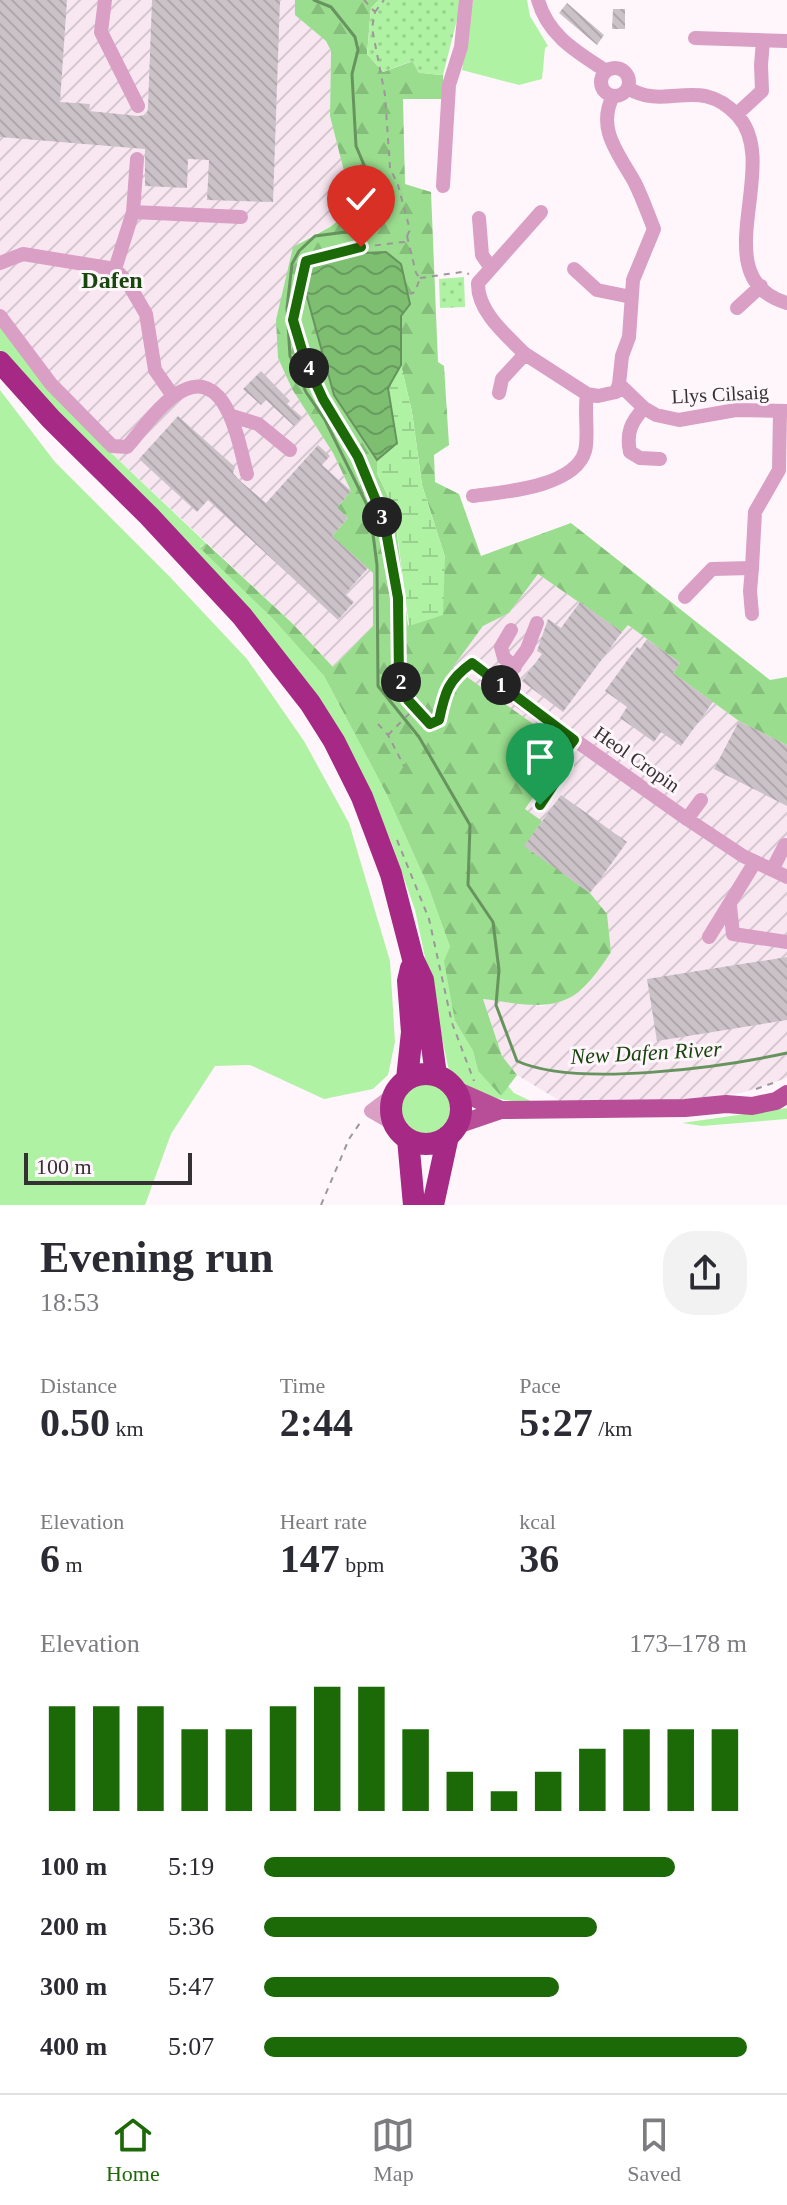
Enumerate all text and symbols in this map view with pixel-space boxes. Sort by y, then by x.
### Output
pin [327,165,395,247]
icon: check [339,177,383,221]
district label: Dafen [81,267,143,293]
pin: 4 [289,348,329,388]
text: 4 [304,355,315,380]
street label: Llys Cilsaig [671,380,769,409]
pin: 3 [362,497,402,537]
text: 3 [377,504,388,529]
pin: 2 [381,662,421,702]
pin: 1 [481,665,521,705]
text: 2 [396,669,407,694]
text: 1 [496,672,507,697]
street label: Heol Cropin [589,721,684,797]
pin [506,723,574,805]
icon: arrive [518,735,562,779]
water label: New Dafen River [569,1036,723,1069]
scale bar [24,1149,192,1185]
text: 100 m [36,1154,92,1179]
button: share [663,1231,747,1315]
text: Evening run [40,1233,274,1282]
text: 18:53 [40,1288,99,1317]
text: Distance [40,1373,117,1398]
text: Time [280,1373,325,1398]
text: Pace [519,1373,561,1398]
text: 0.50 [40,1400,110,1445]
text: 2:44 [280,1400,353,1445]
text: 5:27 [519,1400,593,1445]
text: km [110,1416,144,1441]
text: /km [593,1416,632,1441]
text: Elevation [40,1509,124,1534]
text: Heart rate [280,1509,367,1534]
text: kcal [519,1509,556,1534]
text: 6 [40,1536,60,1581]
text: 147 [280,1536,340,1581]
text: 36 [519,1536,559,1581]
text: m [60,1552,83,1577]
text: bpm [340,1552,384,1577]
text: Elevation [40,1629,140,1658]
text: 173–178 m [629,1629,747,1658]
text: 100 m [40,1852,107,1881]
text: 5:19 [168,1852,214,1881]
text: 200 m [40,1912,107,1941]
text: 5:36 [168,1912,214,1941]
text: 300 m [40,1972,107,2001]
text: 5:47 [168,1972,214,2001]
text: 400 m [40,2032,107,2061]
text: 5:07 [168,2032,214,2061]
tab: Home [106,2113,160,2187]
tab: Map [371,2113,415,2187]
tab: Saved [627,2113,681,2187]

